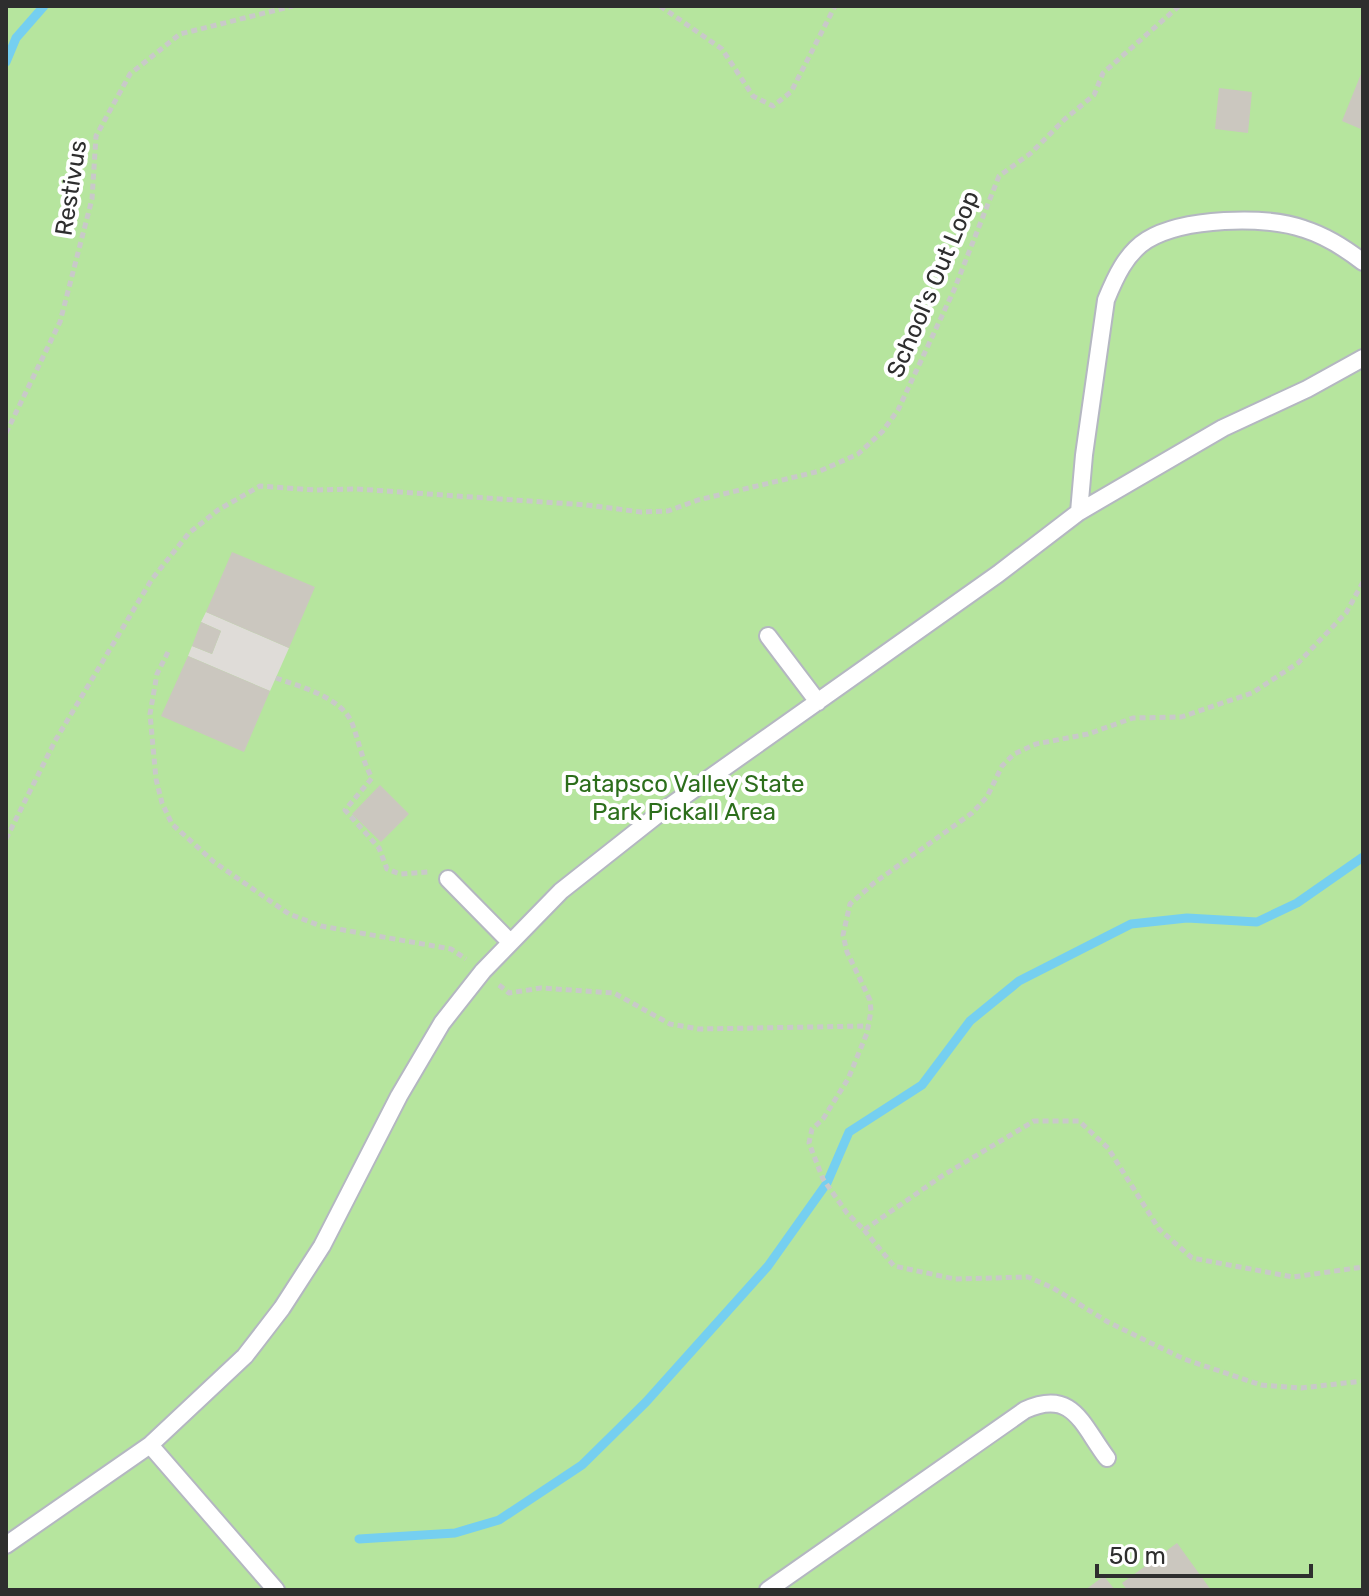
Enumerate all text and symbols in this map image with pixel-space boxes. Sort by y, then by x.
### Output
street label: Restivus [50,138,92,238]
street label: School's Out Loop [881,186,985,382]
park label: Patapsco Valley State Park Pickall Area [564,770,804,826]
scale bar [1097,1528,1311,1578]
text: 50 m [1109,1542,1166,1570]

